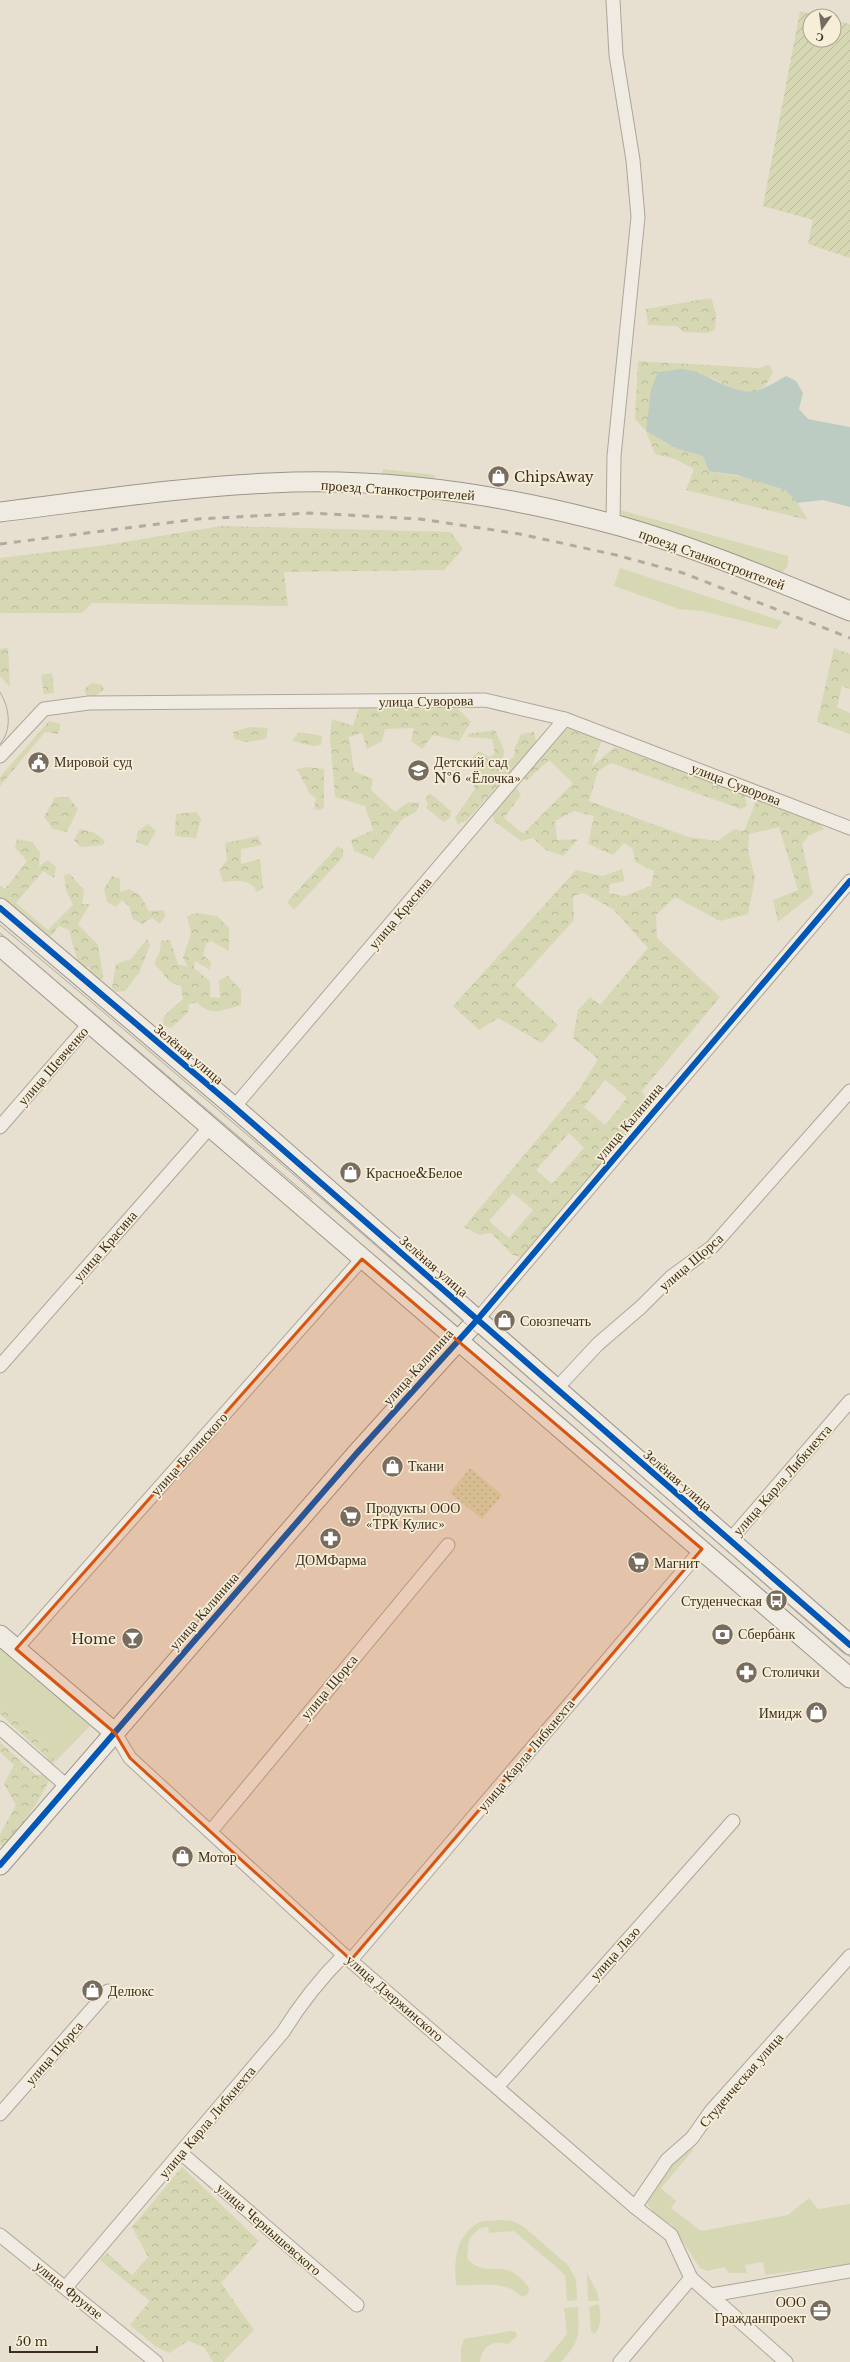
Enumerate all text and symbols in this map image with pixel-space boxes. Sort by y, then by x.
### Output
north arrow [802,8,842,48]
text: С [814,30,825,45]
shop icon: ChipsAway [485,464,511,490]
place label: ChipsAway [514,468,594,486]
street label: проезд Станкостроителей [321,476,476,504]
street label: проезд Станкостроителей [637,524,788,594]
street label: улица Суворова [378,691,474,711]
public building icon: Мировой суд [26,749,52,775]
place label: Мировой суд [54,753,132,771]
place label: Детский сад №6 «Ёлочка» [434,753,521,787]
school or university icon: Детский сад №6 «Ёлочка» [405,757,431,783]
street label: улица Суворова [689,759,784,810]
street label: улица Красина [365,873,436,953]
street label: Зелёная улица [151,1020,228,1089]
street label: улица Шевченко [14,1023,92,1109]
street label: улица Калинина [591,1078,668,1165]
shop icon: Красное&Белое [337,1160,363,1186]
place label: Красное&Белое [366,1164,463,1182]
street label: улица Красина [69,1206,141,1285]
street label: улица Щорса [655,1229,727,1295]
street label: Зелёная улица [396,1231,473,1301]
shop icon: Союзпечать [491,1308,517,1334]
place label: Союзпечать [520,1312,591,1330]
street label: улица Калинина [379,1324,458,1409]
street label: улица Белинского [147,1408,231,1500]
street label: улица Карла Либкнехта [729,1420,836,1539]
street label: Зелёная улица [640,1445,717,1515]
shop icon: Ткани [379,1453,405,1479]
place label: Ткани [408,1457,444,1475]
place label: Продукты ООО «ТРК Кулис» [366,1499,460,1533]
supermarket icon: Продукты ООО «ТРК Кулис» [337,1503,363,1529]
pharmacy icon: ДОМФарма [318,1525,344,1551]
supermarket icon: Магнит [626,1550,652,1576]
place label: ДОМФарма [296,1551,367,1569]
place label: Магнит [654,1554,700,1572]
street label: улица Калинина [165,1568,243,1654]
bus stop icon: Студенческая [764,1588,790,1614]
place label: Студенческая [681,1592,763,1610]
bank icon: Сбербанк [709,1621,735,1647]
place label: Сбербанк [738,1625,795,1643]
bar icon: Home [119,1626,145,1652]
place label: Home [71,1630,116,1648]
street label: улица Щорса [297,1650,362,1723]
pharmacy icon: Столички [734,1659,760,1685]
place label: Столички [762,1663,820,1681]
street label: улица Карла Либкнехта [474,1694,579,1815]
shop icon: Имидж [804,1700,830,1726]
place label: Имидж [759,1704,802,1722]
shop icon: Мотор [169,1844,195,1870]
place label: Мотор [198,1848,237,1866]
street label: улица Лазо [586,1922,644,1984]
street label: улица Дзержинского [342,1951,448,2045]
shop icon: Делюкс [79,1978,105,2004]
place label: Делюкс [108,1982,154,2000]
street label: улица Щорса [21,2017,87,2089]
street label: Студенческая улица [695,2028,788,2131]
street label: улица Карла Либкнехта [155,2061,260,2182]
street label: улица Чернышевского [213,2179,325,2279]
street label: улица Фрунзе [31,2257,107,2323]
place label: ООО Гражданпроект [714,2293,806,2327]
office icon: ООО Гражданпроект [808,2297,834,2323]
scale bar [10,2328,97,2354]
text: 50 m [16,2334,48,2349]

